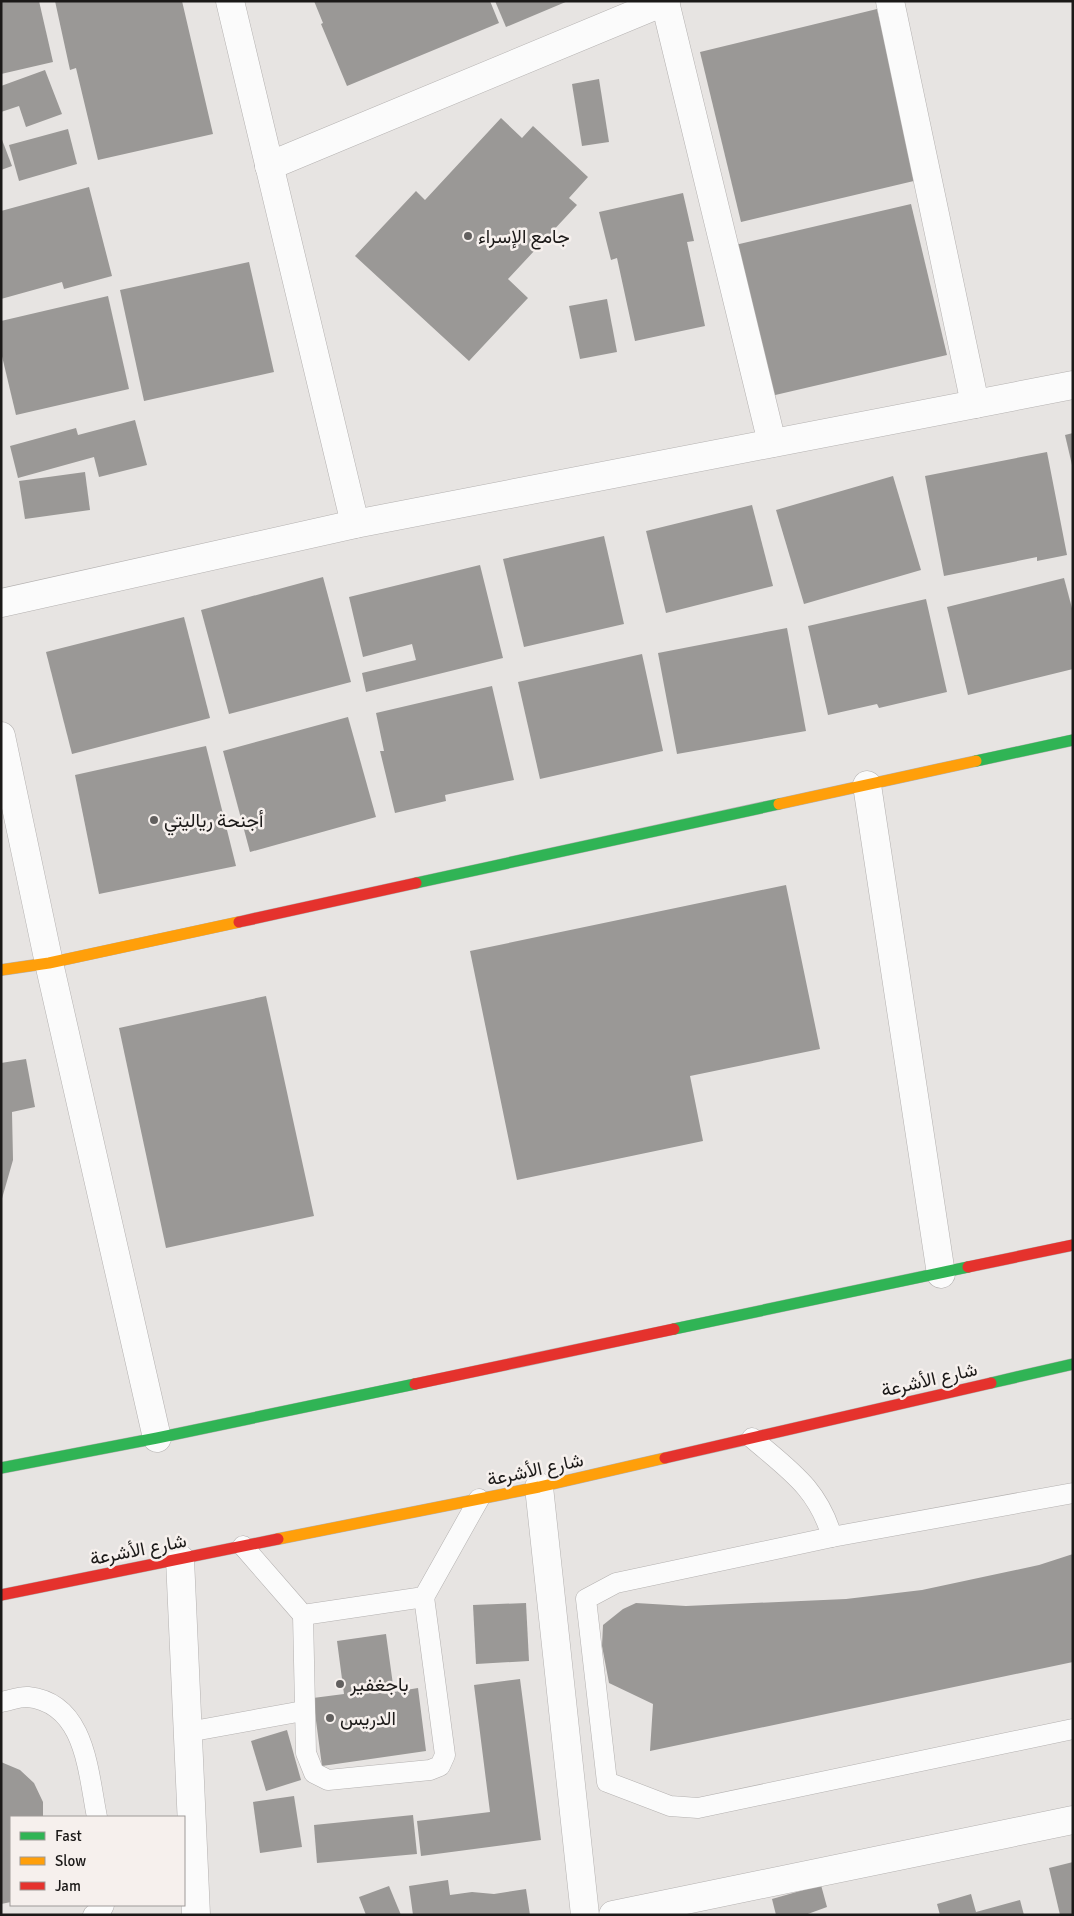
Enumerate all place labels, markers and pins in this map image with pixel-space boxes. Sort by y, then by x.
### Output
place label: جامع الإسراء [478,225,570,250]
marker: جامع الإسراء [462,230,474,242]
place label: أجنحة رياليتي [164,809,263,836]
marker: أجنحة رياليتي [148,814,160,826]
place label: باجغفير [349,1673,409,1697]
marker: باجغفير [334,1678,346,1690]
place label: الدريس [340,1707,396,1731]
marker: الدريس [324,1712,336,1724]

